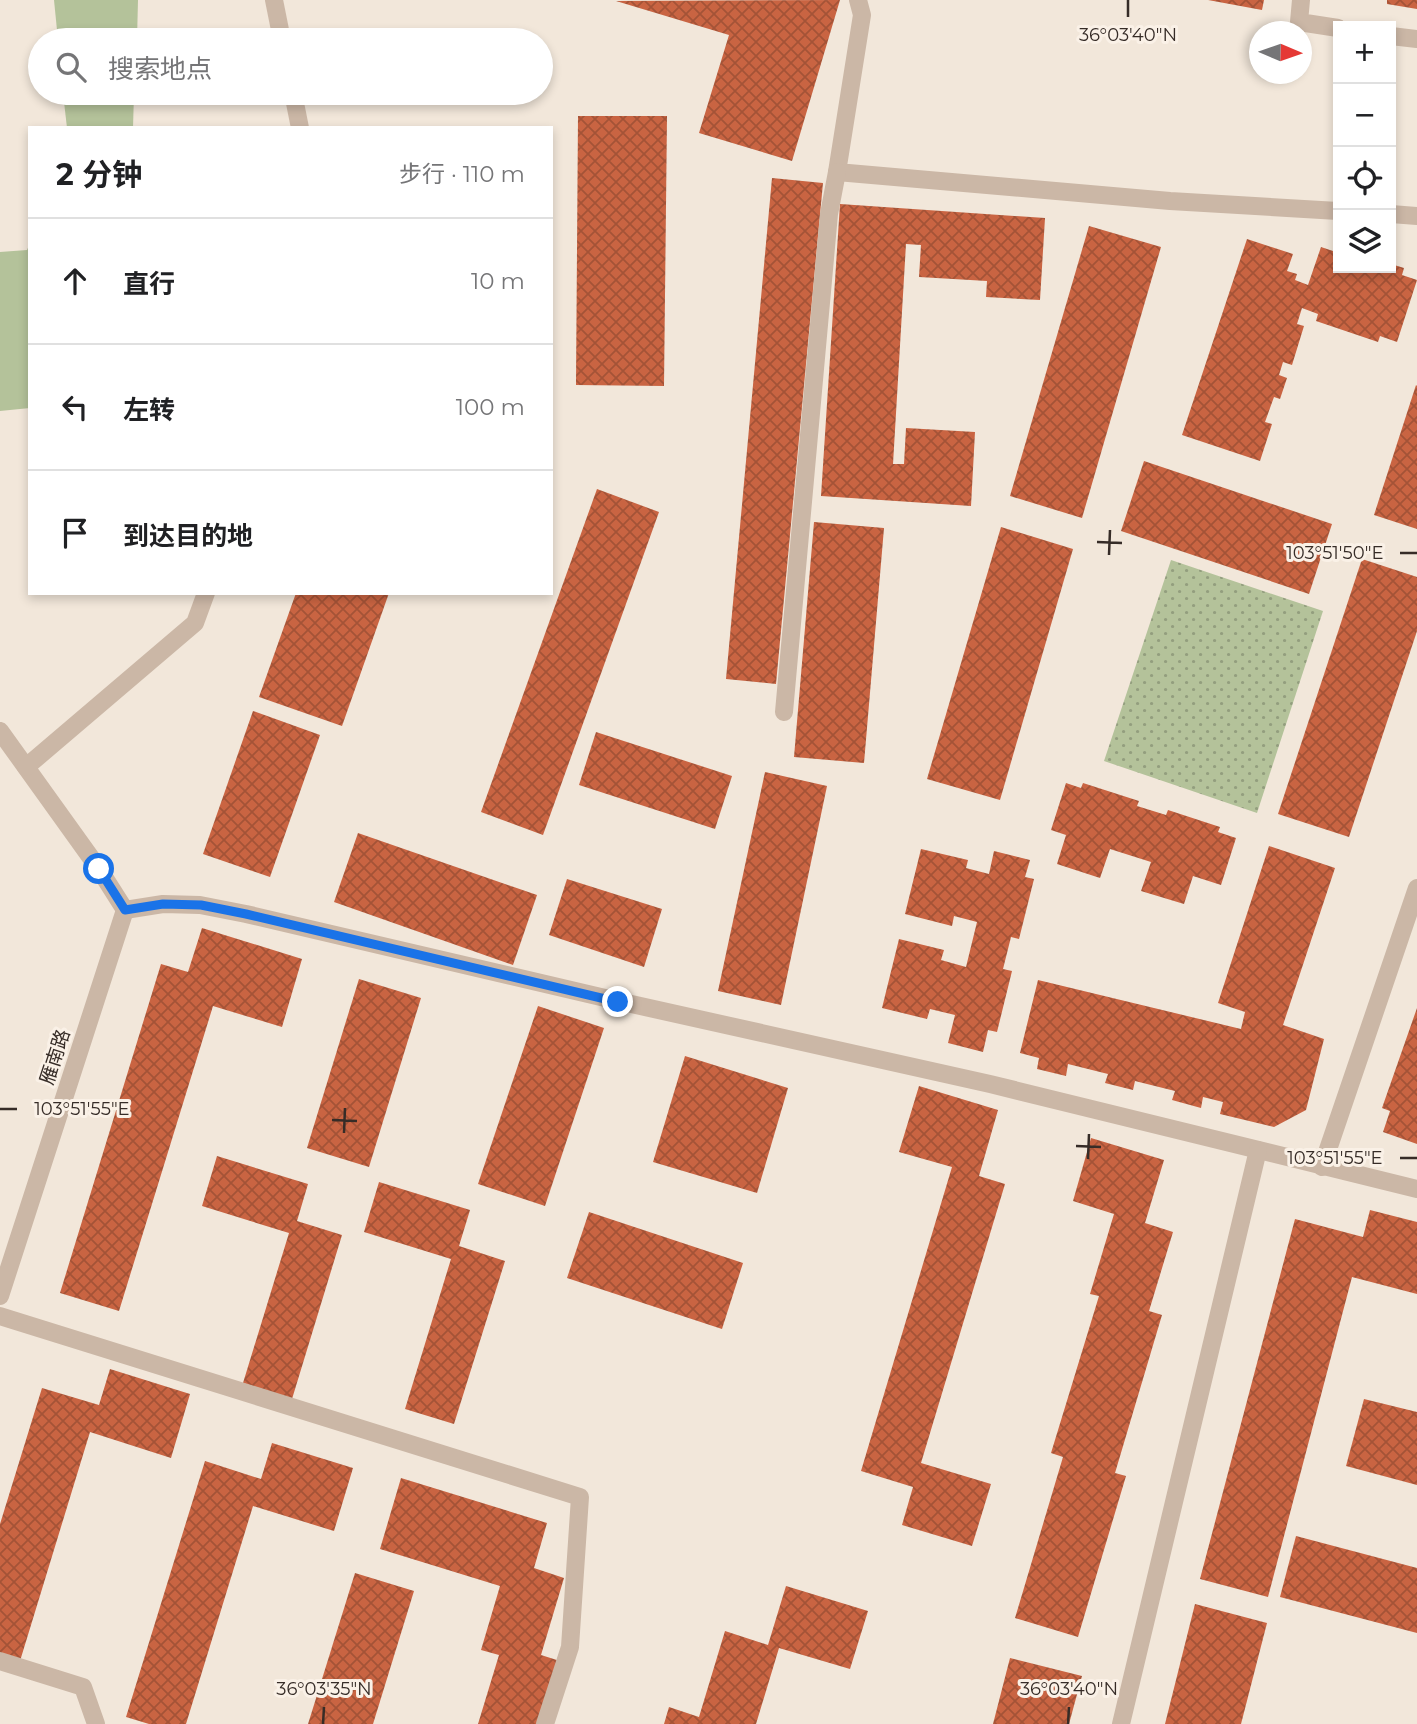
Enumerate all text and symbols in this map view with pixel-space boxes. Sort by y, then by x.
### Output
north arrow [1249,21,1312,84]
map controls [1333,21,1396,273]
button: + [1333,21,1396,84]
text: 36°03'40"N [1079,24,1177,46]
search box [28,28,553,105]
icon: search [52,48,90,86]
text: 搜索地点 [108,53,212,85]
button: − [1333,84,1396,147]
button: locate [1333,147,1396,210]
text: 2 分钟 [56,156,142,193]
text: 步行 · 110 m [399,160,525,188]
button: layers [1333,210,1396,273]
icon: ahead [56,262,94,300]
text: 10 m [471,267,525,295]
text: 直行 [123,268,175,300]
icon: left [56,388,94,426]
text: 100 m [456,393,525,421]
text: 左转 [123,394,175,426]
icon: arrive [56,514,94,552]
text: 到达目的地 [123,520,253,552]
text: 103°51'50"E [1286,542,1384,564]
route start [83,853,114,884]
route end [602,986,633,1017]
street label: 雁南路 [35,1026,75,1088]
text: 103°51'55"E [34,1098,130,1120]
text: 103°51'55"E [1287,1147,1383,1169]
text: 36°03'35"N [276,1678,372,1700]
text: 36°03'40"N [1020,1678,1118,1700]

